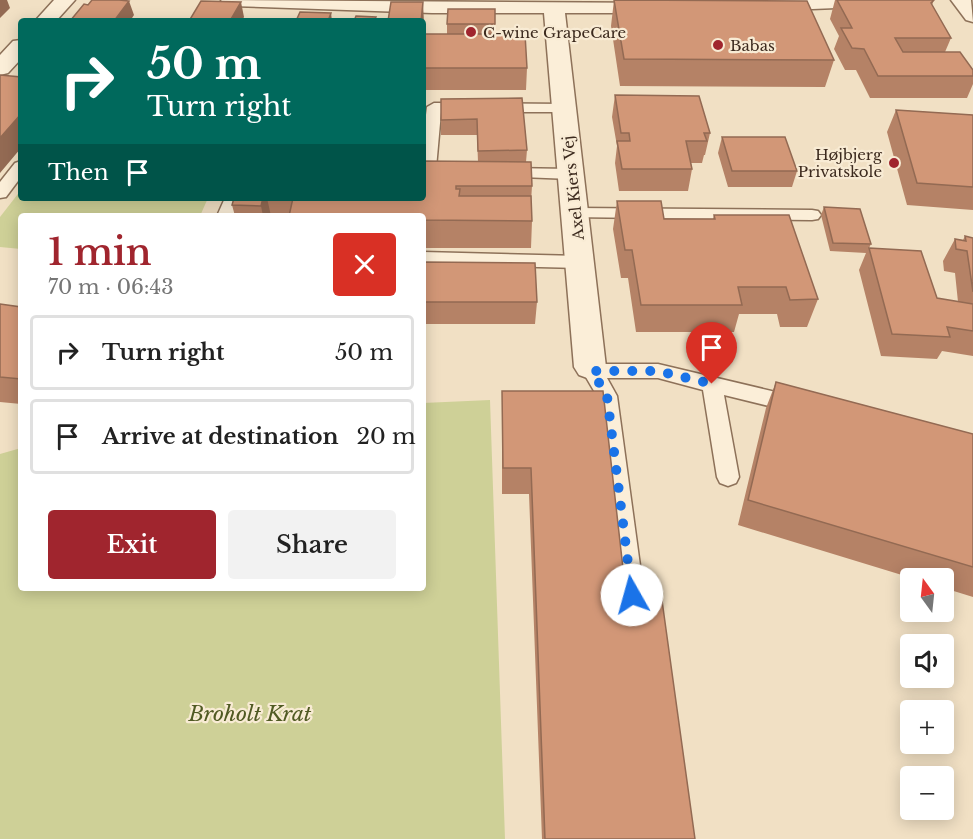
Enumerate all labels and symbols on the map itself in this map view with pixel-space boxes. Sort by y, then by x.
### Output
place label: C-wine GrapeCare [483,23,626,42]
marker: C-wine GrapeCare [464,25,478,39]
place label: Babas [730,36,775,55]
marker: Babas [711,38,725,52]
street label: Axel Kiers Vej [558,135,588,242]
place label: Højbjerg Privatskole [798,145,883,181]
marker: Højbjerg Privatskole [887,156,901,170]
pin [686,322,737,384]
position arrow [600,563,664,627]
north arrow [900,568,954,622]
park label: Broholt Krat [187,701,312,727]

